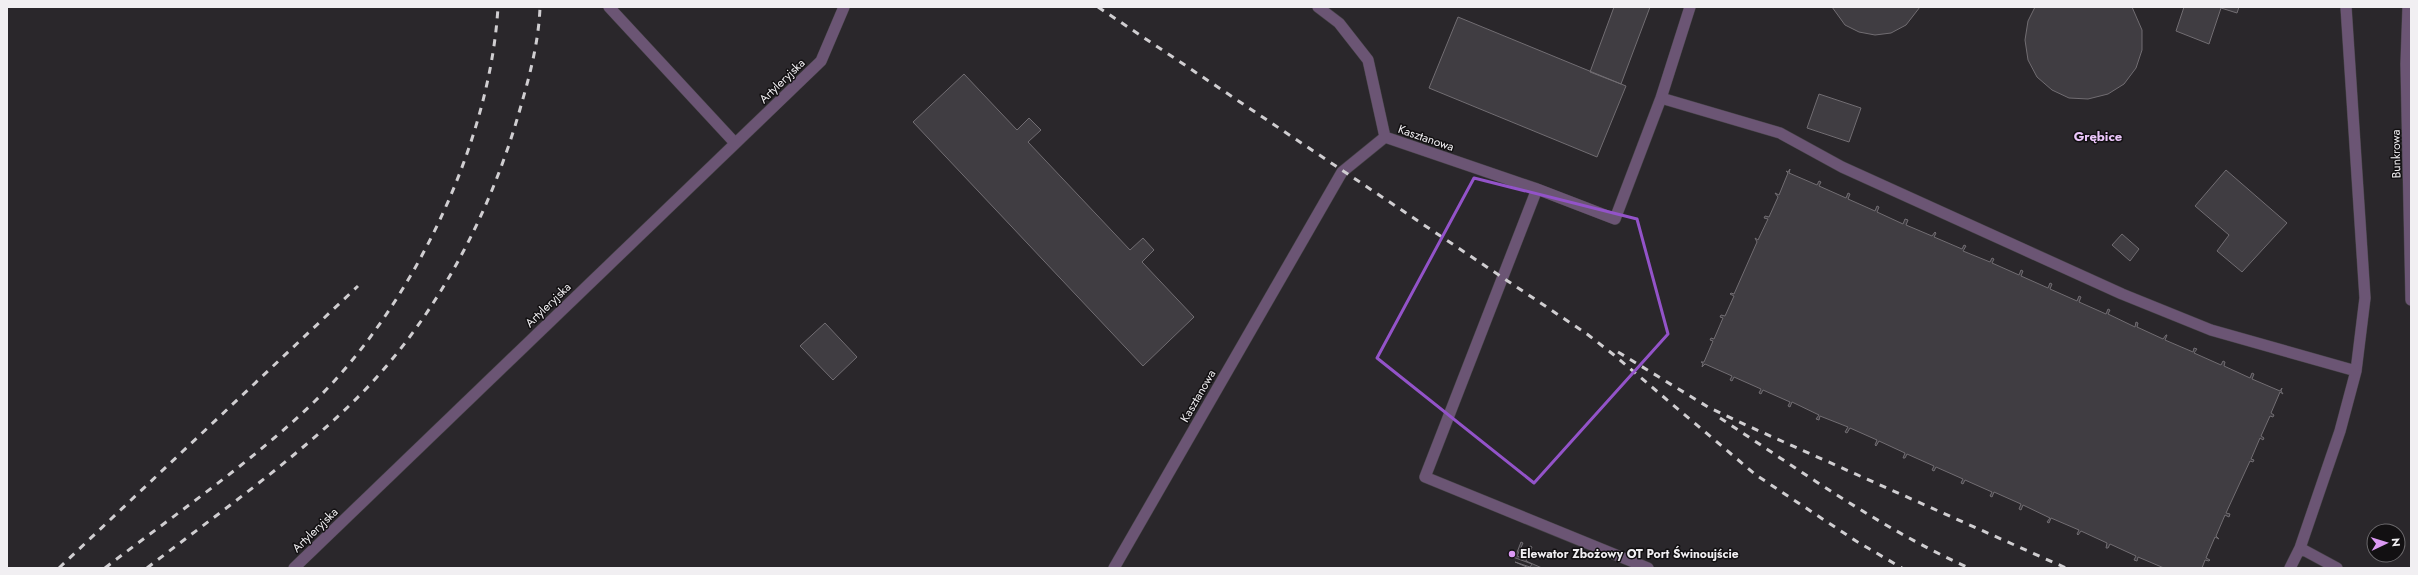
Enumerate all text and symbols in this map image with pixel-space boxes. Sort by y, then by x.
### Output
street label: Artyleryjska [755,54,809,108]
street label: Kasztanowa [1396,120,1457,156]
district label: Grębice [2074,127,2123,146]
street label: Bunkrowa [2387,129,2405,179]
street label: Artyleryjska [521,278,575,332]
street label: Kasztanowa [1176,366,1220,426]
street label: Artyleryjska [288,503,342,557]
north arrow [2366,523,2406,563]
text: N [2388,537,2404,547]
place label: Elewator Zbożowy OT Port Świnoujście [1520,545,1739,563]
marker: Elewator Zbożowy OT Port Świnoujście [1507,549,1517,559]

